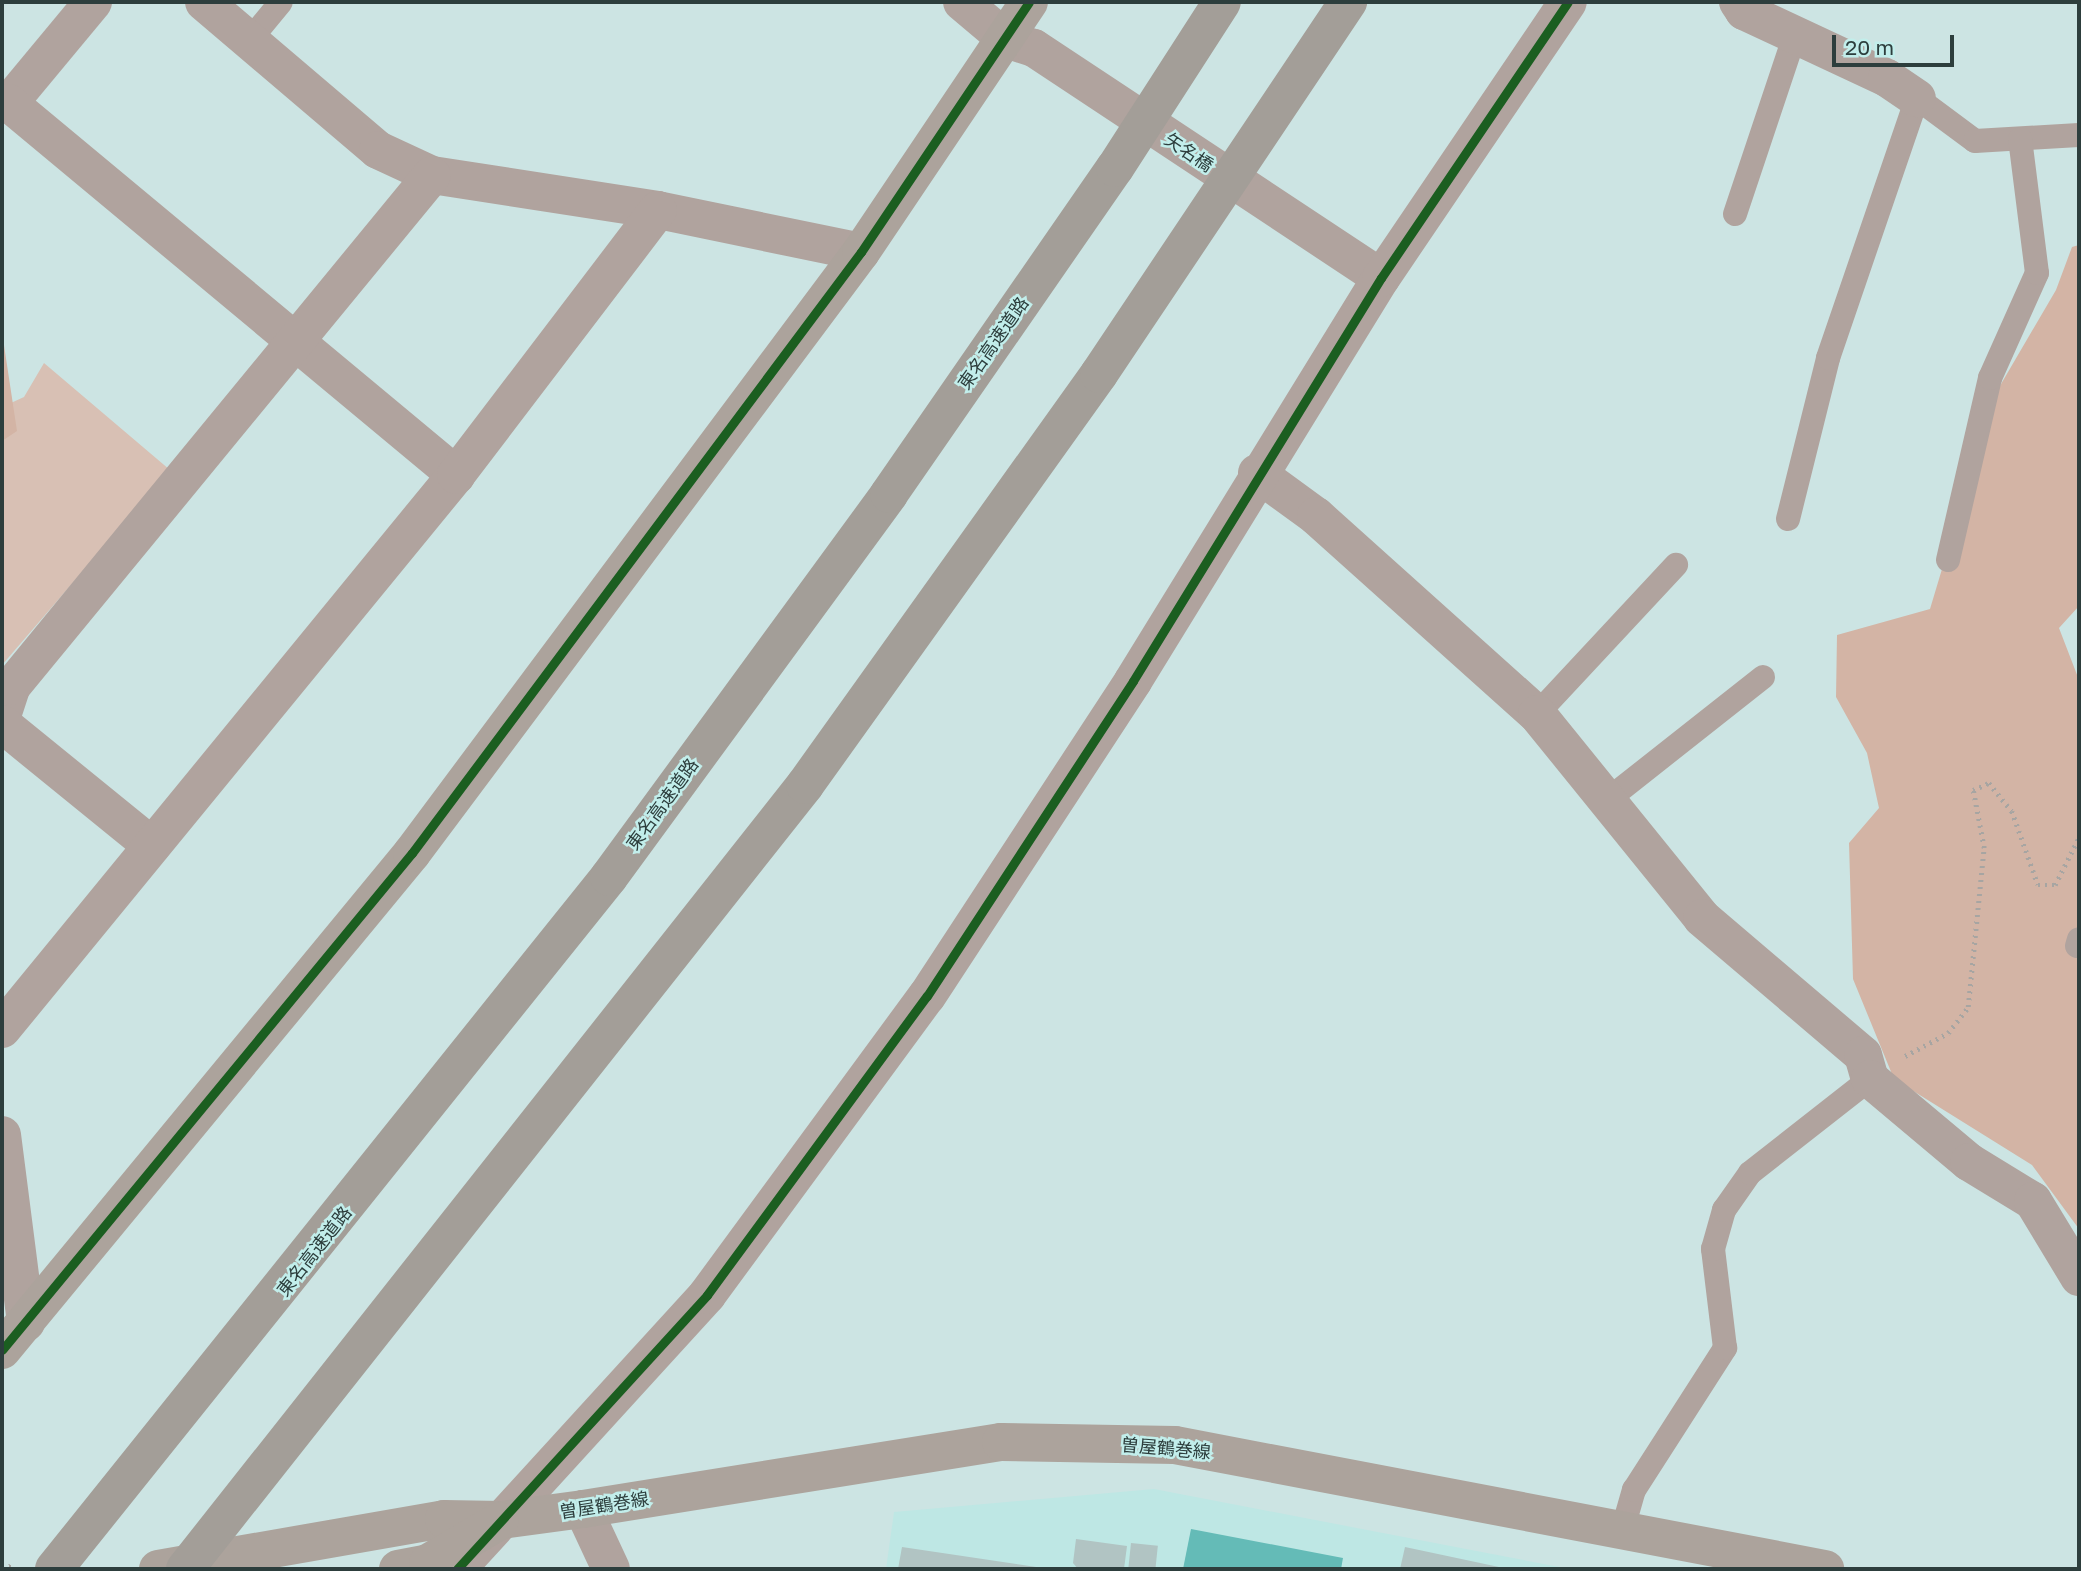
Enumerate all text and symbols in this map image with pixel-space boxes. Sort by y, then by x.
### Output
scale bar [1836,21,1958,65]
text: 20 m [1845,34,1894,60]
street label: 矢名橋 [1161,128,1217,176]
street label: 東名高速道路 [953,293,1033,393]
street label: 東名高速道路 [622,754,702,854]
street label: 東名高速道路 [272,1202,356,1300]
street label: 曽屋鶴巻線 [1120,1433,1212,1463]
street label: 曽屋鶴巻線 [558,1487,650,1523]

